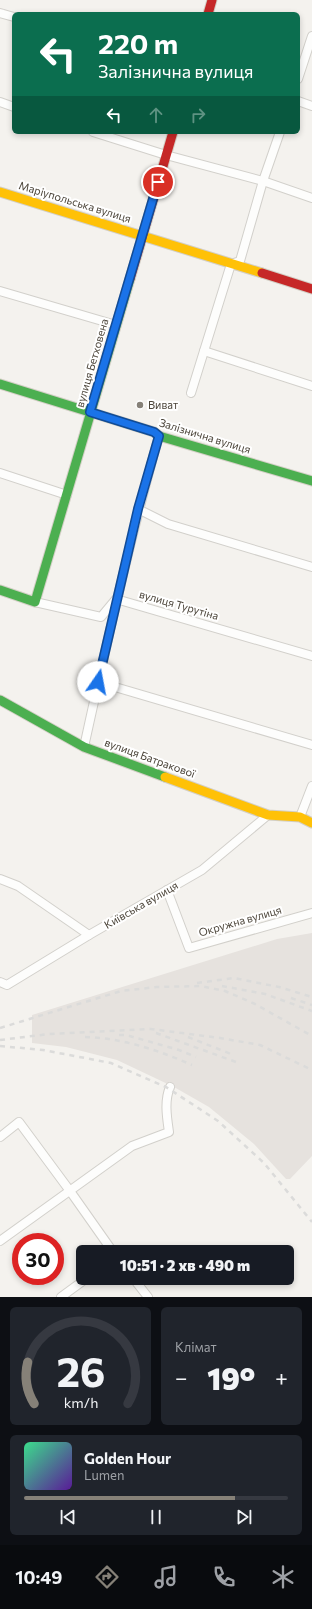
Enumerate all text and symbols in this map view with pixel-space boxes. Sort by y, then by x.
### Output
text: 220 m [98,26,178,60]
icon: left [32,28,84,80]
text: Залізнична вулиця [98,60,253,82]
icon: left [103,104,125,126]
icon: ahead [145,104,167,126]
icon: right [187,104,209,126]
pin [141,165,175,199]
icon: arrive [147,171,169,193]
street label: Маріупольська вулиця [17,178,133,225]
street label: вулиця Бетховена [73,317,110,409]
place label: Виват [148,398,178,411]
marker: Виват [135,400,145,410]
street label: Залізнична вулиця [158,415,252,456]
street label: вулиця Турутіна [138,587,220,622]
position arrow [77,661,119,703]
street label: вулиця Батракової [103,735,197,780]
street label: Київська вулиця [102,878,180,931]
street label: Окружна вулиця [197,902,283,939]
speed limit sign: 30 [12,1233,64,1285]
text: 10:51 · 2 хв · 490 m [120,1256,250,1274]
text: Клімат [175,1339,217,1355]
text: 26 [56,1345,105,1396]
text: 19° [207,1359,255,1396]
text: − [175,1364,188,1391]
text: + [275,1364,288,1391]
text: km/h [63,1393,98,1411]
text: Golden Hour [84,1449,171,1467]
text: Lumen [84,1467,124,1483]
icon: previous [57,1506,79,1528]
icon: pause [145,1506,167,1528]
icon: next [233,1506,255,1528]
icon: directions [93,1563,121,1591]
icon: music [152,1563,180,1591]
icon: phone [210,1563,238,1591]
icon: climate [269,1563,297,1591]
text: 10:49 [15,1566,62,1588]

